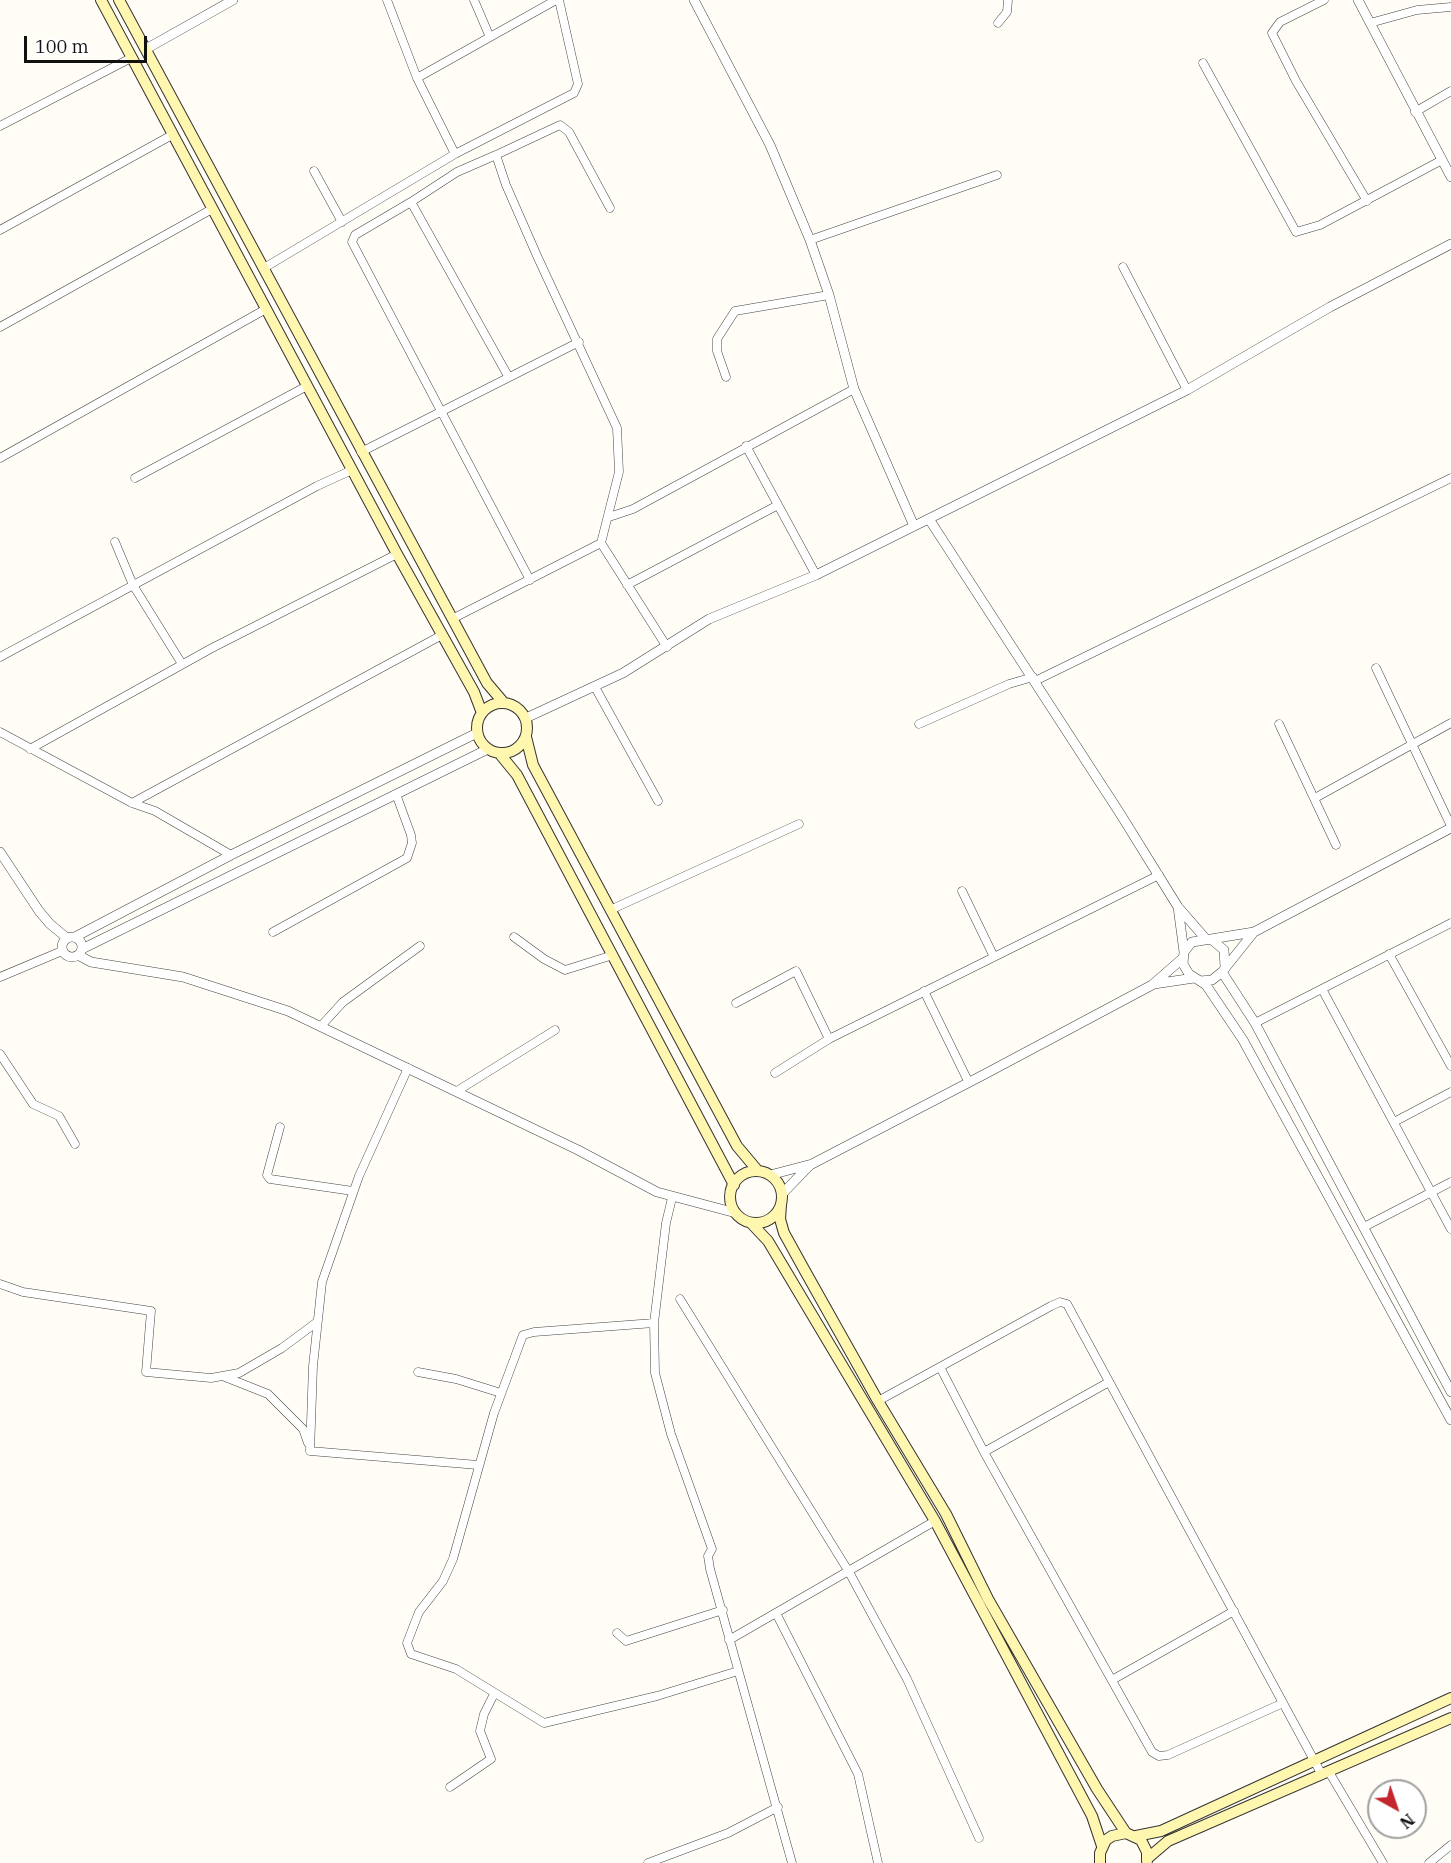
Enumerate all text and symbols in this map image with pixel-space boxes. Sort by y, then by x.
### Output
scale bar [27,24,150,62]
text: 100 m [35,35,89,58]
north arrow [1367,1779,1427,1839]
text: N [1396,1810,1419,1833]

